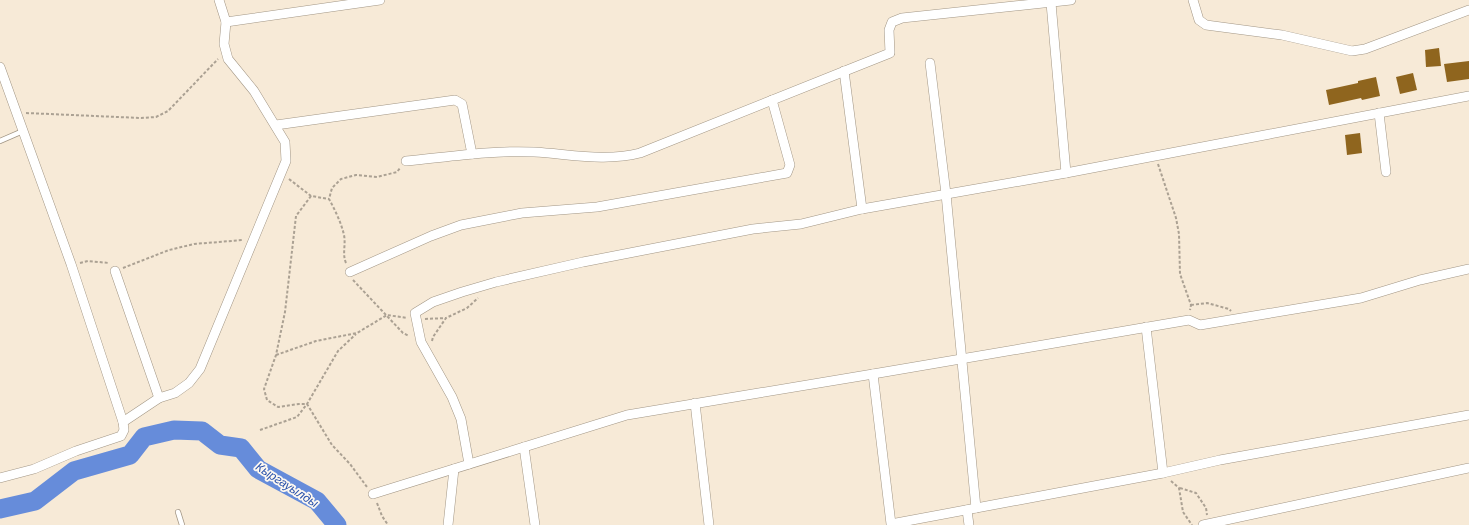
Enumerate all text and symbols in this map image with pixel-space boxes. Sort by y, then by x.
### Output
water label: Кыргауылды [253,460,321,510]

